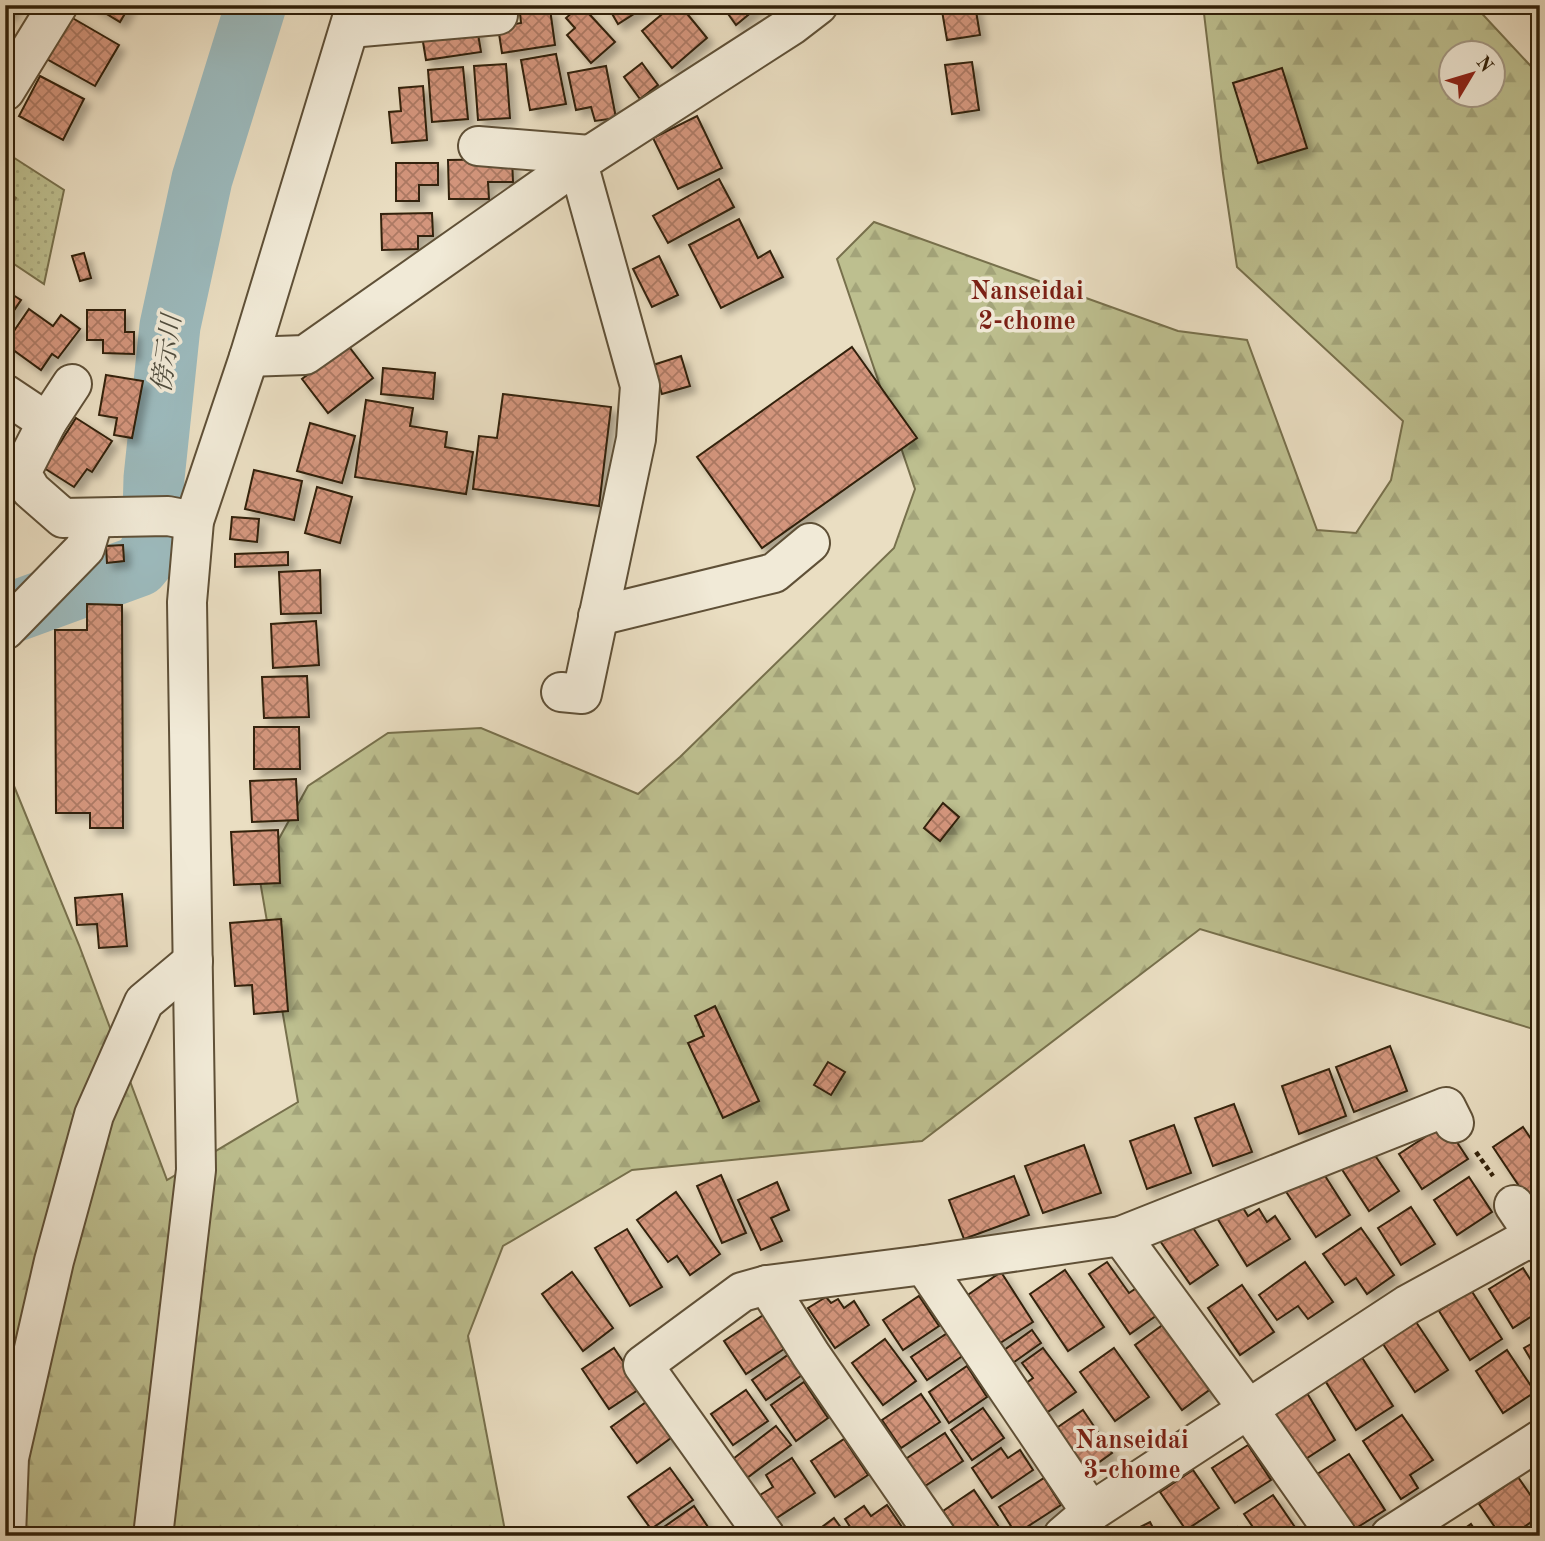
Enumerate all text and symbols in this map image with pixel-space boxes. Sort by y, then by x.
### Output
north arrow [1436,38,1506,108]
text: N [1471,53,1496,77]
district label: Nanseidai 2-chome [970,279,1084,335]
water label: 傍示川 [148,310,187,394]
district label: Nanseidai 3-chome [1075,1428,1189,1484]

